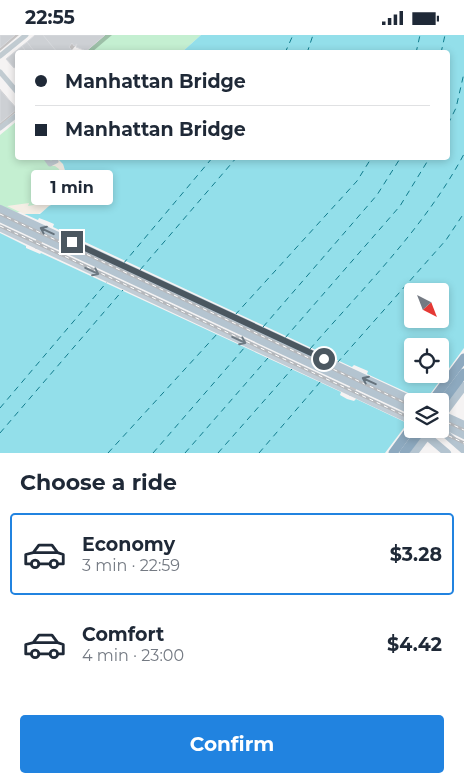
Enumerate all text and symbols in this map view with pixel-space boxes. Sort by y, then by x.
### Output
text: 22:55 [25,6,75,29]
text: Manhattan Bridge [65,70,246,93]
text: Manhattan Bridge [65,118,246,141]
callout: 1 min [31,169,113,205]
text: 1 min [50,178,94,197]
one-way arrow [40,225,55,235]
route end [61,231,83,253]
one-way arrow [84,267,99,276]
north arrow [404,283,449,327]
map controls [404,283,449,438]
one-way arrow [231,335,246,345]
button: locate [404,338,449,383]
route start [313,348,335,370]
one-way arrow [362,375,377,385]
button: layers [404,393,449,438]
text: Choose a ride [20,469,177,496]
icon: car [22,532,67,577]
text: Economy [82,533,175,556]
text: $3.28 [390,543,442,566]
text: 3 min · 22:59 [82,556,180,575]
icon: car [22,622,67,667]
text: Comfort [82,623,164,646]
text: $4.42 [387,633,442,656]
text: 4 min · 23:00 [82,646,184,665]
button: Confirm [20,715,444,773]

